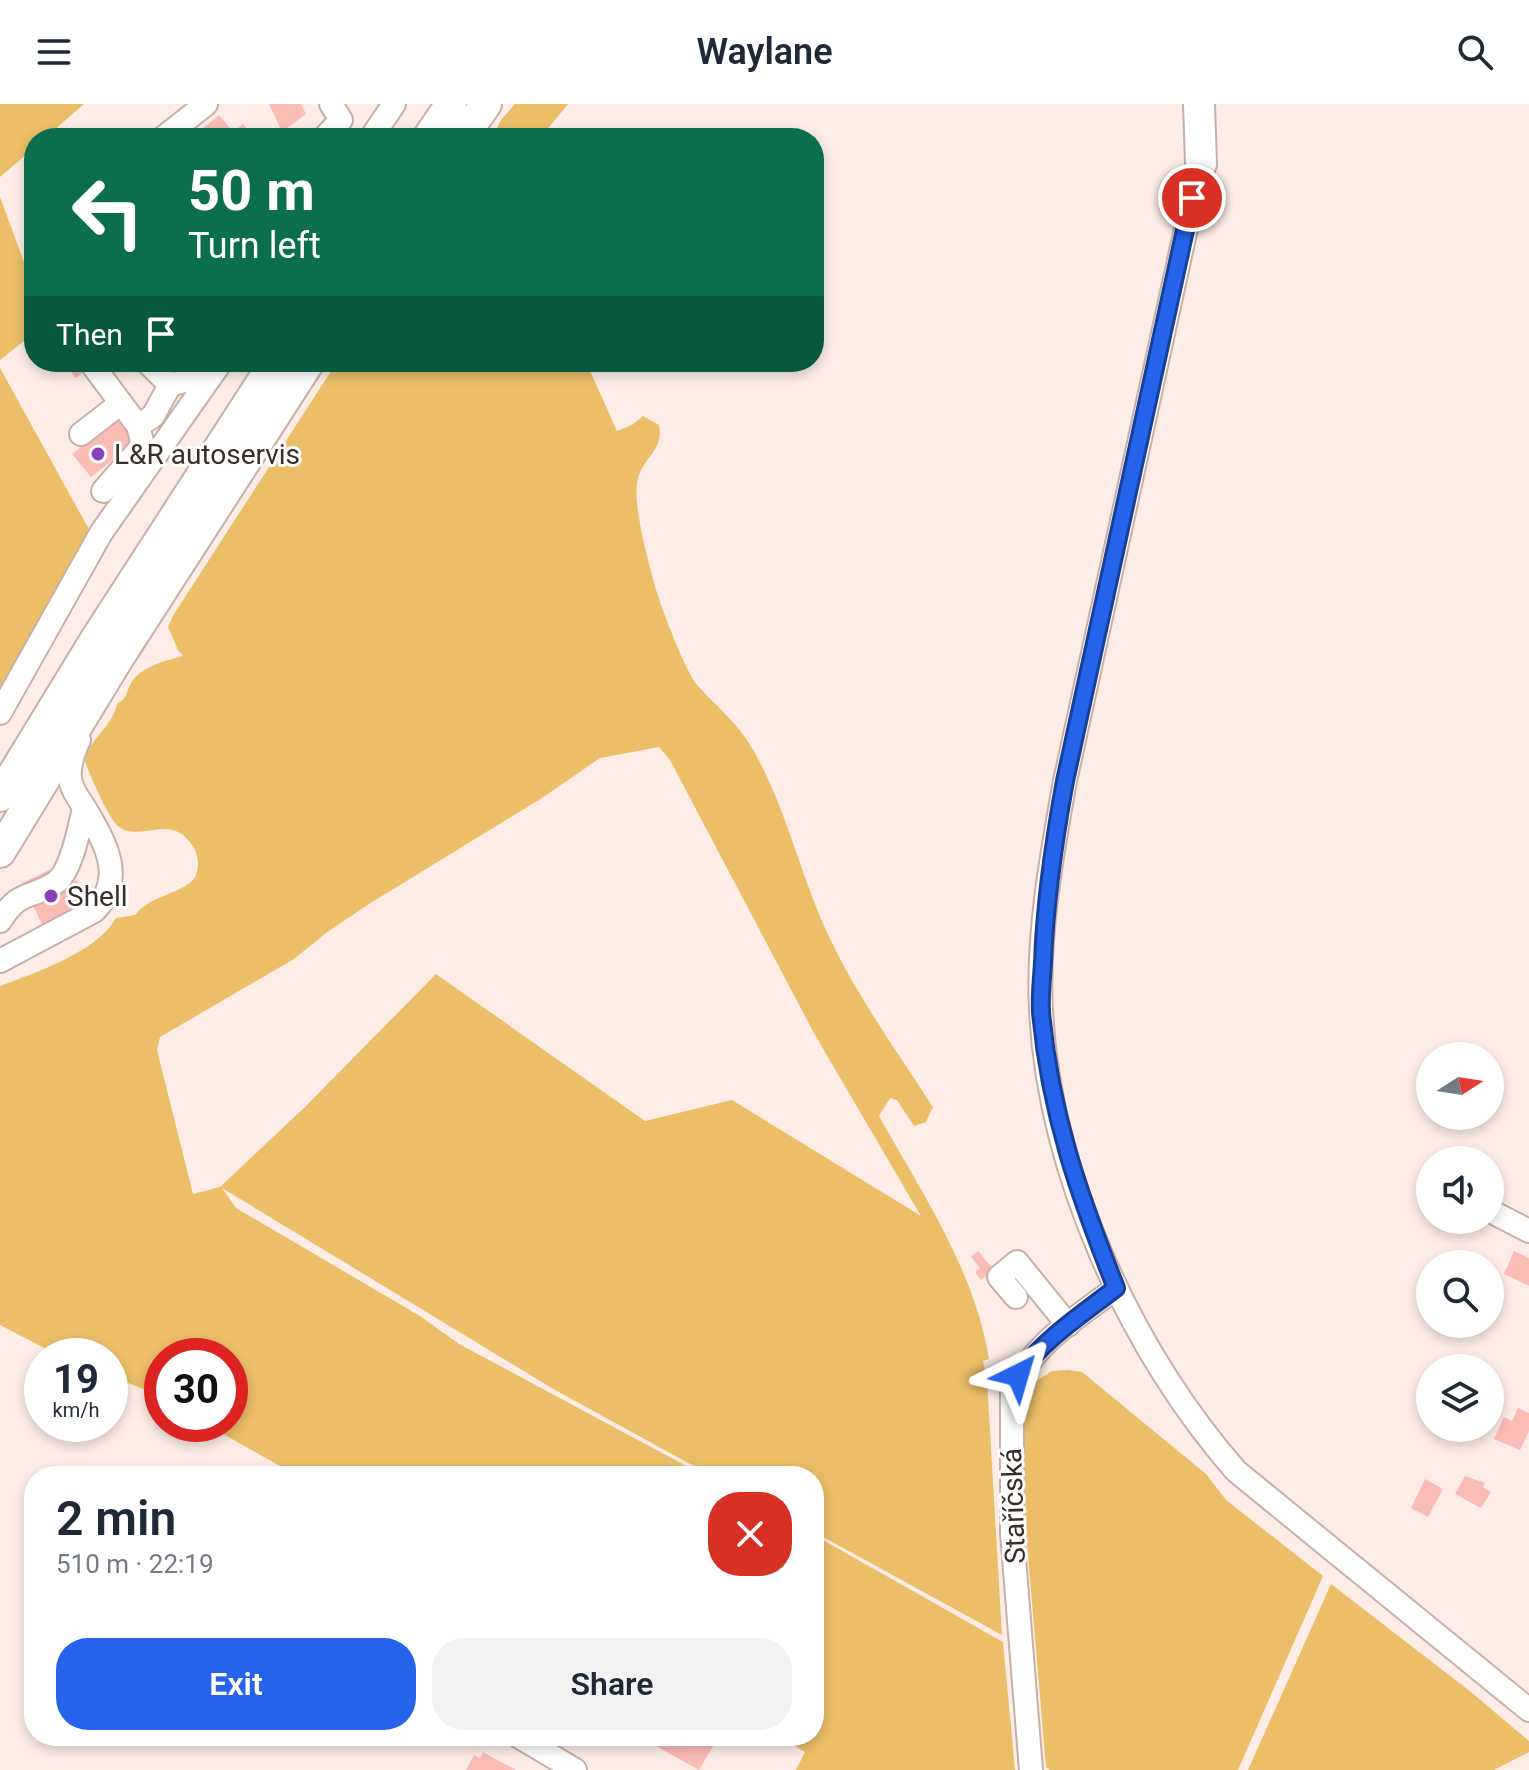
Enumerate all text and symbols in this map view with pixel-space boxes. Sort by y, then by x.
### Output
icon: menu [32,30,76,74]
icon: search [1453,30,1497,74]
text: Waylane [696,31,833,73]
text: 50 m [188,158,315,224]
icon: left [56,160,160,264]
pin [1158,164,1226,232]
icon: arrive [1170,176,1214,220]
text: Turn left [188,225,321,267]
icon: arrive [139,312,183,356]
text: Then [56,317,123,352]
place label: L&R autoservis [114,438,300,471]
marker: L&R autoservis [89,445,107,463]
place label: Shell [67,880,128,913]
marker: Shell [42,887,60,905]
north arrow [1416,1042,1504,1130]
map controls [1416,1042,1504,1442]
button: sound [1416,1146,1504,1234]
button: search [1416,1250,1504,1338]
position arrow [976,1333,1060,1417]
speed limit sign: 30 [144,1338,248,1442]
button: layers [1416,1354,1504,1442]
text: 19 [53,1356,99,1403]
text: km/h [53,1398,99,1422]
street label: Staříčská [995,1447,1032,1565]
text: 2 min [56,1490,176,1547]
button: close [708,1492,792,1576]
text: 510 m · 22:19 [56,1549,214,1579]
button: Exit [56,1638,416,1730]
button: Share [432,1638,792,1730]

